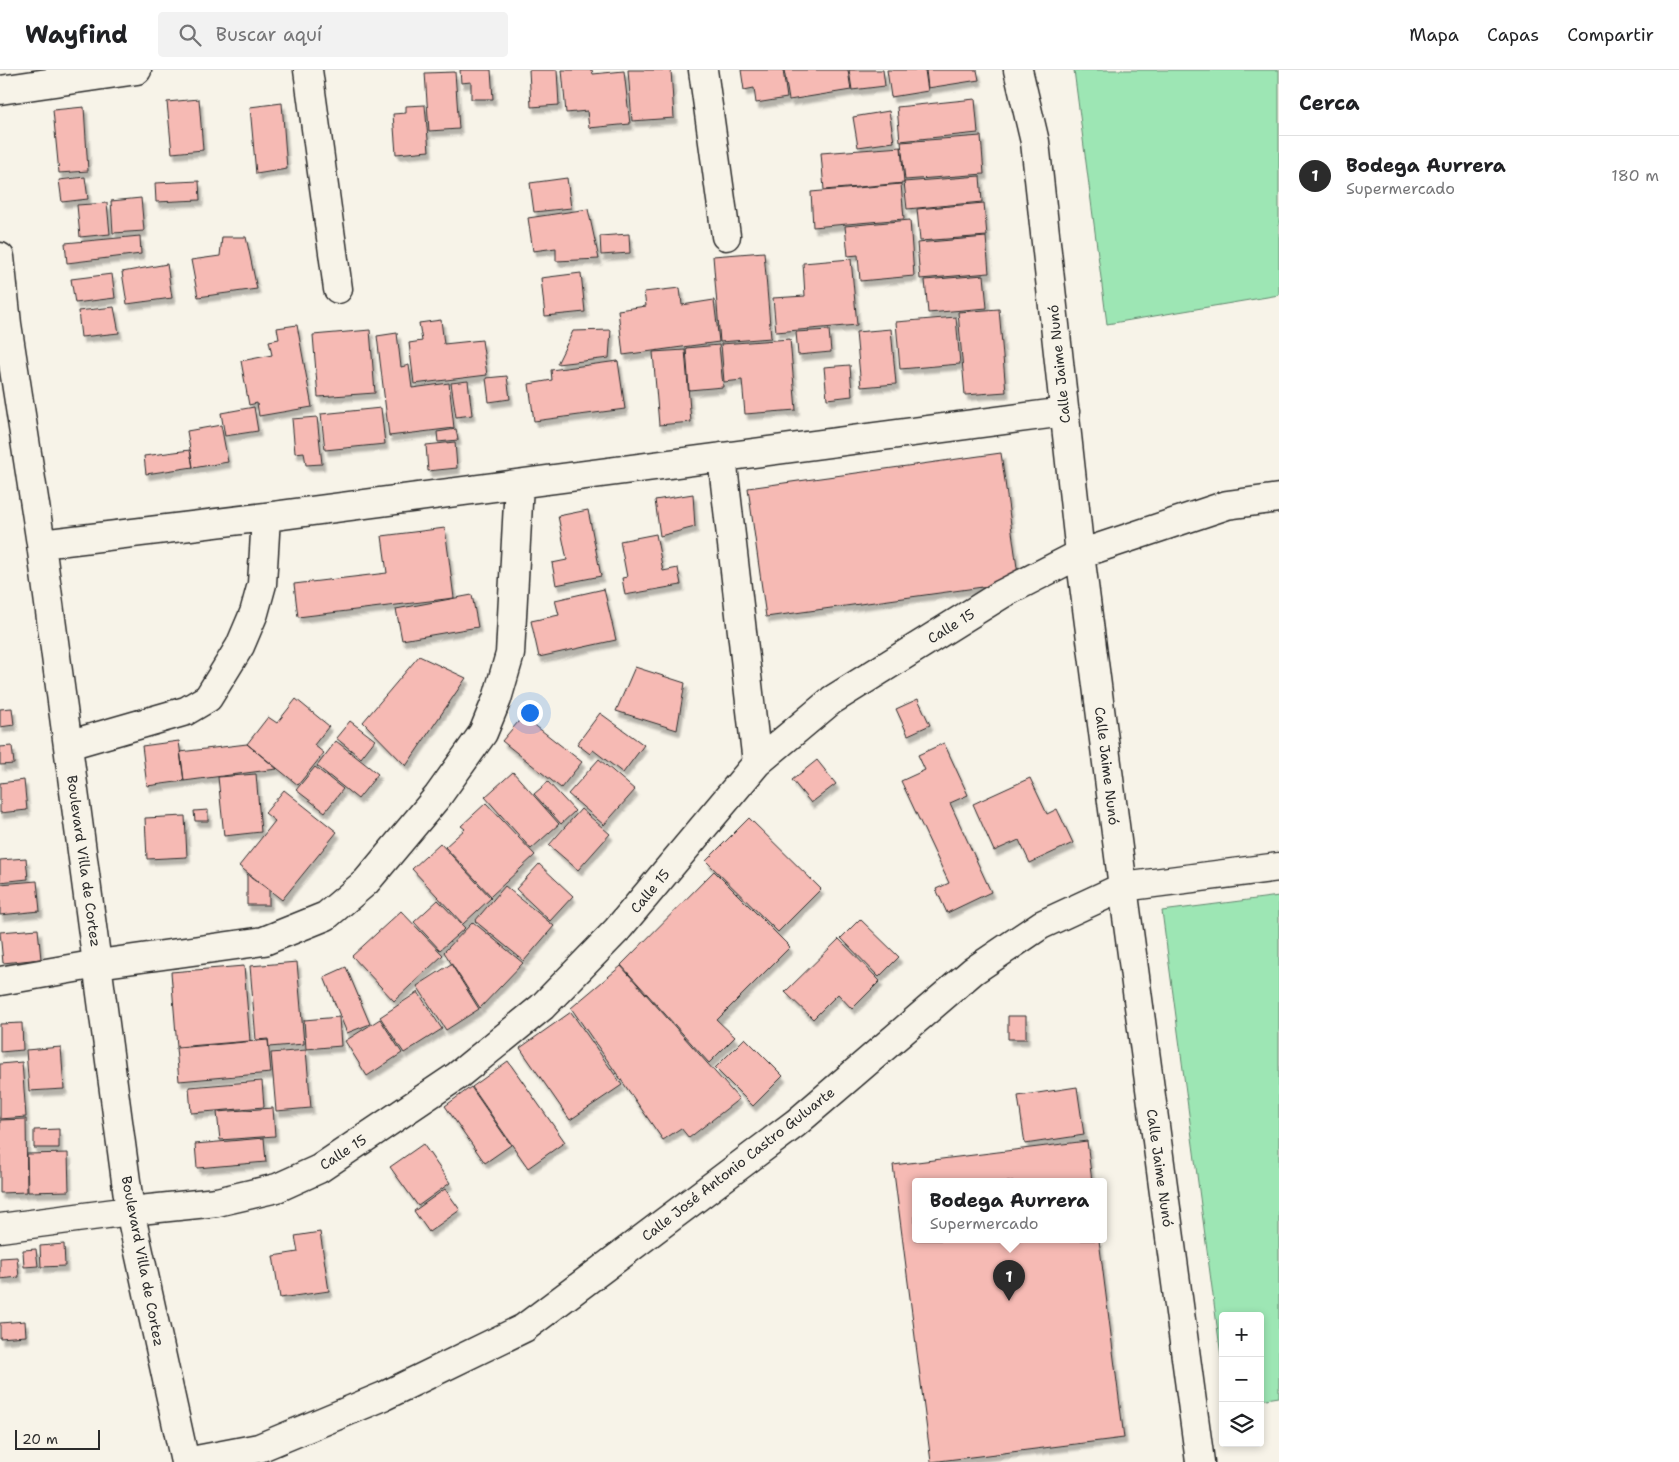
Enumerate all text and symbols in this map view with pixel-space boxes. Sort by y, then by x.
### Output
search box [158,12,508,57]
text: Wayfind [25,19,128,51]
icon: search [176,21,204,49]
text: Buscar aquí [216,22,322,47]
text: Mapa [1409,23,1459,47]
text: Capas [1487,23,1539,47]
text: Compartir [1567,23,1654,47]
text: Cerca [1299,89,1360,117]
text: Bodega Aurrera [1346,153,1506,178]
text: 1 [1311,165,1319,186]
text: 180 m [1611,165,1659,186]
text: Supermercado [1346,178,1455,199]
street label: Calle Jaime Nunó [1044,304,1074,424]
street label: Calle 15 [924,605,978,647]
your location [517,700,543,726]
street label: Calle Jaime Nunó [1091,706,1123,826]
street label: Boulevard Villa de Cortez [63,774,105,948]
street label: Calle 15 [626,865,674,917]
street label: Calle José Antonio Castro Guluarte [638,1083,838,1245]
street label: Calle Jaime Nunó [1143,1108,1177,1228]
street label: Calle 15 [316,1130,370,1174]
street label: Boulevard Villa de Cortez [118,1174,168,1348]
popup [912,1178,1107,1243]
text: Bodega Aurrera [930,1188,1089,1213]
text: Supermercado [930,1213,1039,1234]
pin: 1 [993,1260,1025,1301]
map controls [1219,1312,1264,1447]
button: + [1219,1312,1264,1357]
button: − [1219,1357,1264,1402]
button: layers [1219,1402,1264,1447]
scale bar [15,1427,100,1450]
text: 20 m [22,1430,58,1448]

